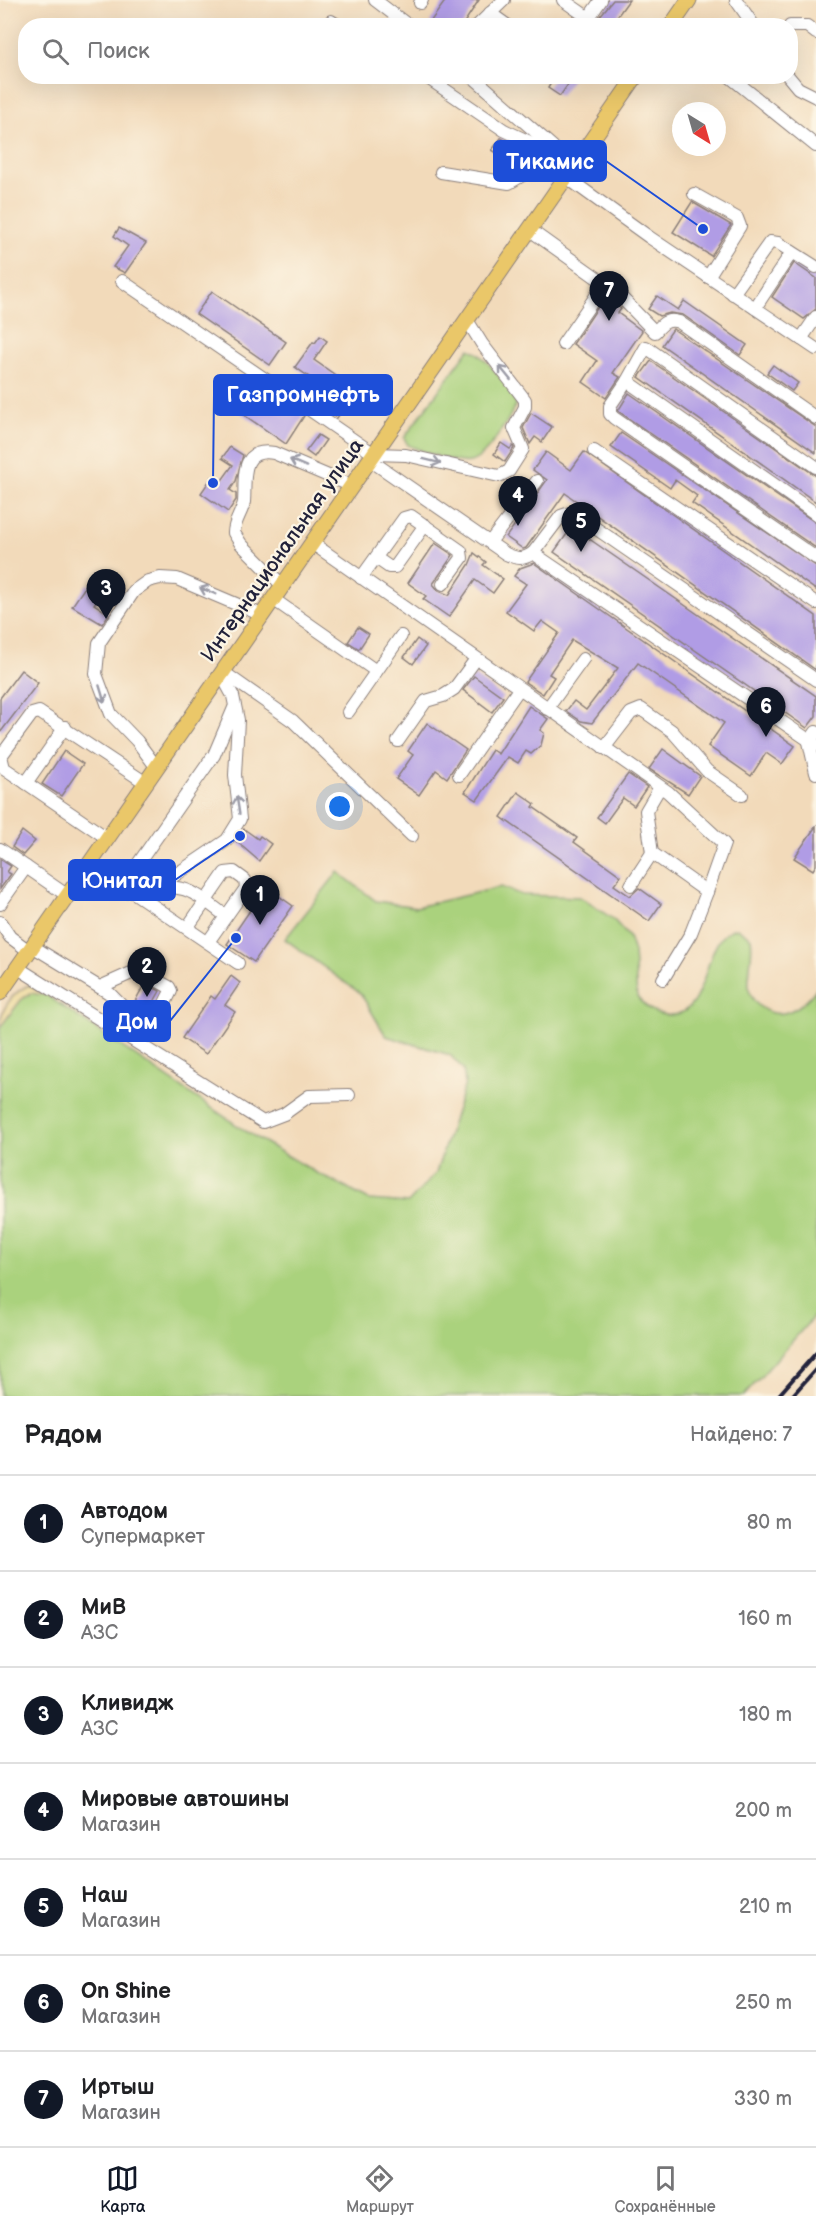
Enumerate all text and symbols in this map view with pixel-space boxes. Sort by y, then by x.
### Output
search box [18,18,798,84]
icon: search [39,35,72,68]
text: Поиск [87,38,150,65]
north arrow [672,102,726,156]
callout: Тикамис [494,141,606,181]
text: Тикамис [506,149,594,176]
pin: 7 [590,272,628,321]
one-way arrow [499,365,512,381]
callout: Газпромнефть [214,375,392,415]
text: Газпромнефть [226,382,380,409]
street label: Интернациональная улица [196,434,369,667]
one-way arrow [422,456,441,467]
one-way arrow [289,457,308,468]
pin: 4 [498,476,538,526]
pin: 5 [562,502,600,552]
pin: 3 [86,570,126,619]
one-way arrow [200,585,218,596]
one-way arrow [97,684,108,703]
pin: 6 [746,688,786,737]
your location [325,792,354,821]
one-way arrow [233,796,244,815]
callout: Юнитал [69,860,175,900]
text: Юнитал [81,868,163,895]
pin: 1 [240,876,280,925]
pin: 2 [128,948,166,997]
callout: Дом [104,1001,170,1041]
text: Дом [116,1009,158,1036]
text: Рядом [24,1420,102,1451]
text: Найдено: 7 [690,1423,792,1447]
text: Автодом [81,1498,168,1525]
text: 1 [39,1511,48,1535]
text: 80 m [747,1511,792,1535]
text: Супермаркет [81,1525,205,1549]
text: МиВ [81,1594,126,1621]
text: 2 [38,1607,49,1631]
text: 160 m [738,1607,792,1631]
text: АЗС [81,1621,118,1645]
text: Кливидж [81,1690,173,1717]
text: 3 [38,1703,49,1727]
text: 180 m [739,1703,792,1727]
text: АЗС [81,1717,118,1741]
text: Мировые автошины [81,1786,289,1813]
text: 4 [38,1799,49,1823]
text: 200 m [735,1799,792,1823]
text: Магазин [81,1813,161,1837]
text: Наш [81,1882,128,1909]
text: 5 [38,1895,49,1919]
text: 210 m [739,1895,792,1919]
text: Магазин [81,1909,161,1933]
text: On Shine [81,1978,171,2005]
text: 6 [37,1991,50,2015]
text: 250 m [735,1991,792,2015]
text: Магазин [81,2005,161,2029]
text: Иртыш [81,2074,154,2101]
text: 7 [38,2087,49,2111]
text: 330 m [734,2087,792,2111]
text: Магазин [81,2101,161,2125]
tab: Карта [100,2162,145,2217]
tab: Маршрут [346,2162,414,2217]
tab: Сохранённые [615,2162,716,2217]

